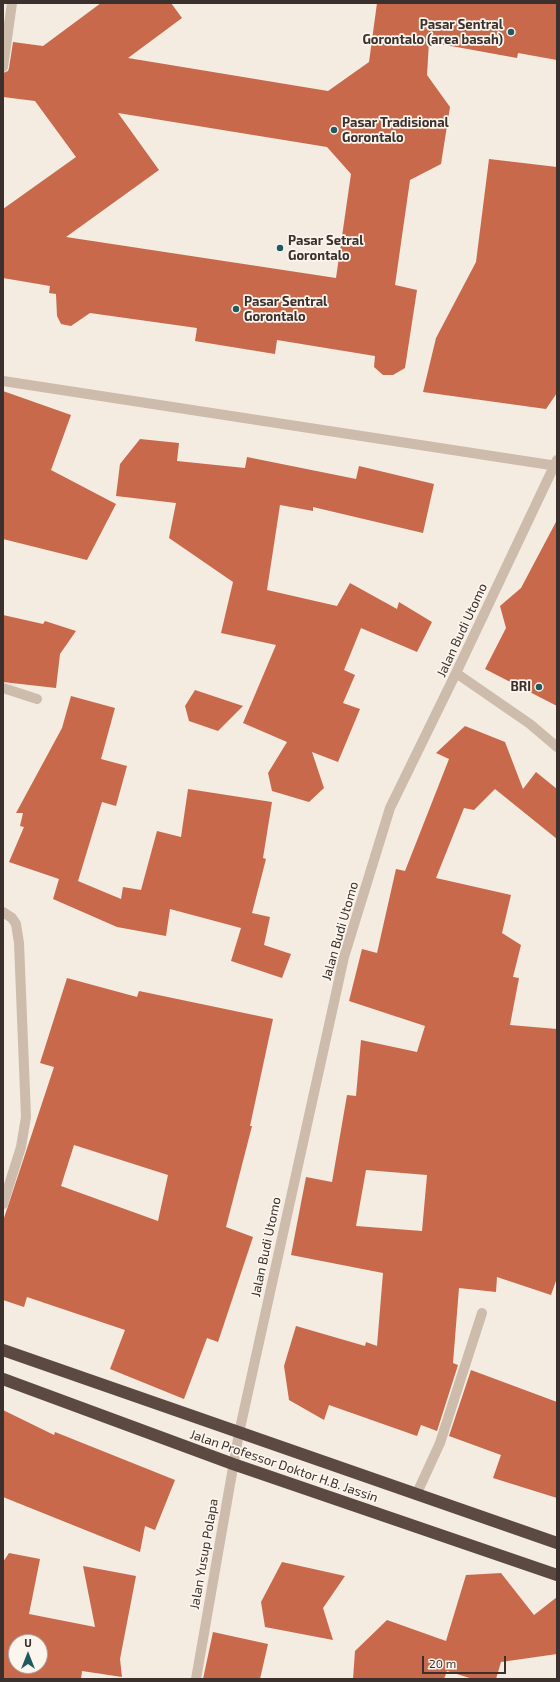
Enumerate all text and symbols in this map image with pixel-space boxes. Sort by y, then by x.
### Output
place label: Pasar Sentral Gorontalo (area basah) [362,17,503,48]
marker: Pasar Sentral Gorontalo (area basah) [506,27,516,37]
place label: Pasar Tradisional Gorontalo [342,115,449,146]
marker: Pasar Tradisional Gorontalo [329,125,339,135]
place label: Pasar Setral Gorontalo [288,233,364,264]
marker: Pasar Setral Gorontalo [275,243,285,253]
place label: Pasar Sentral Gorontalo [244,294,327,325]
marker: Pasar Sentral Gorontalo [231,304,241,314]
street label: Jalan Budi Utomo [433,581,491,679]
place label: BRI [510,679,531,695]
marker: BRI [534,682,544,692]
street label: Jalan Budi Utomo [318,880,362,982]
street label: Jalan Budi Utomo [248,1196,284,1298]
street label: Jalan Professor Doktor H.B. Jassin [188,1426,380,1506]
street label: Jalan Yusup Polapa [187,1497,221,1611]
north arrow [8,1634,48,1674]
text: U [24,1636,32,1649]
scale bar [424,1648,508,1674]
text: 20 m [429,1656,456,1670]

